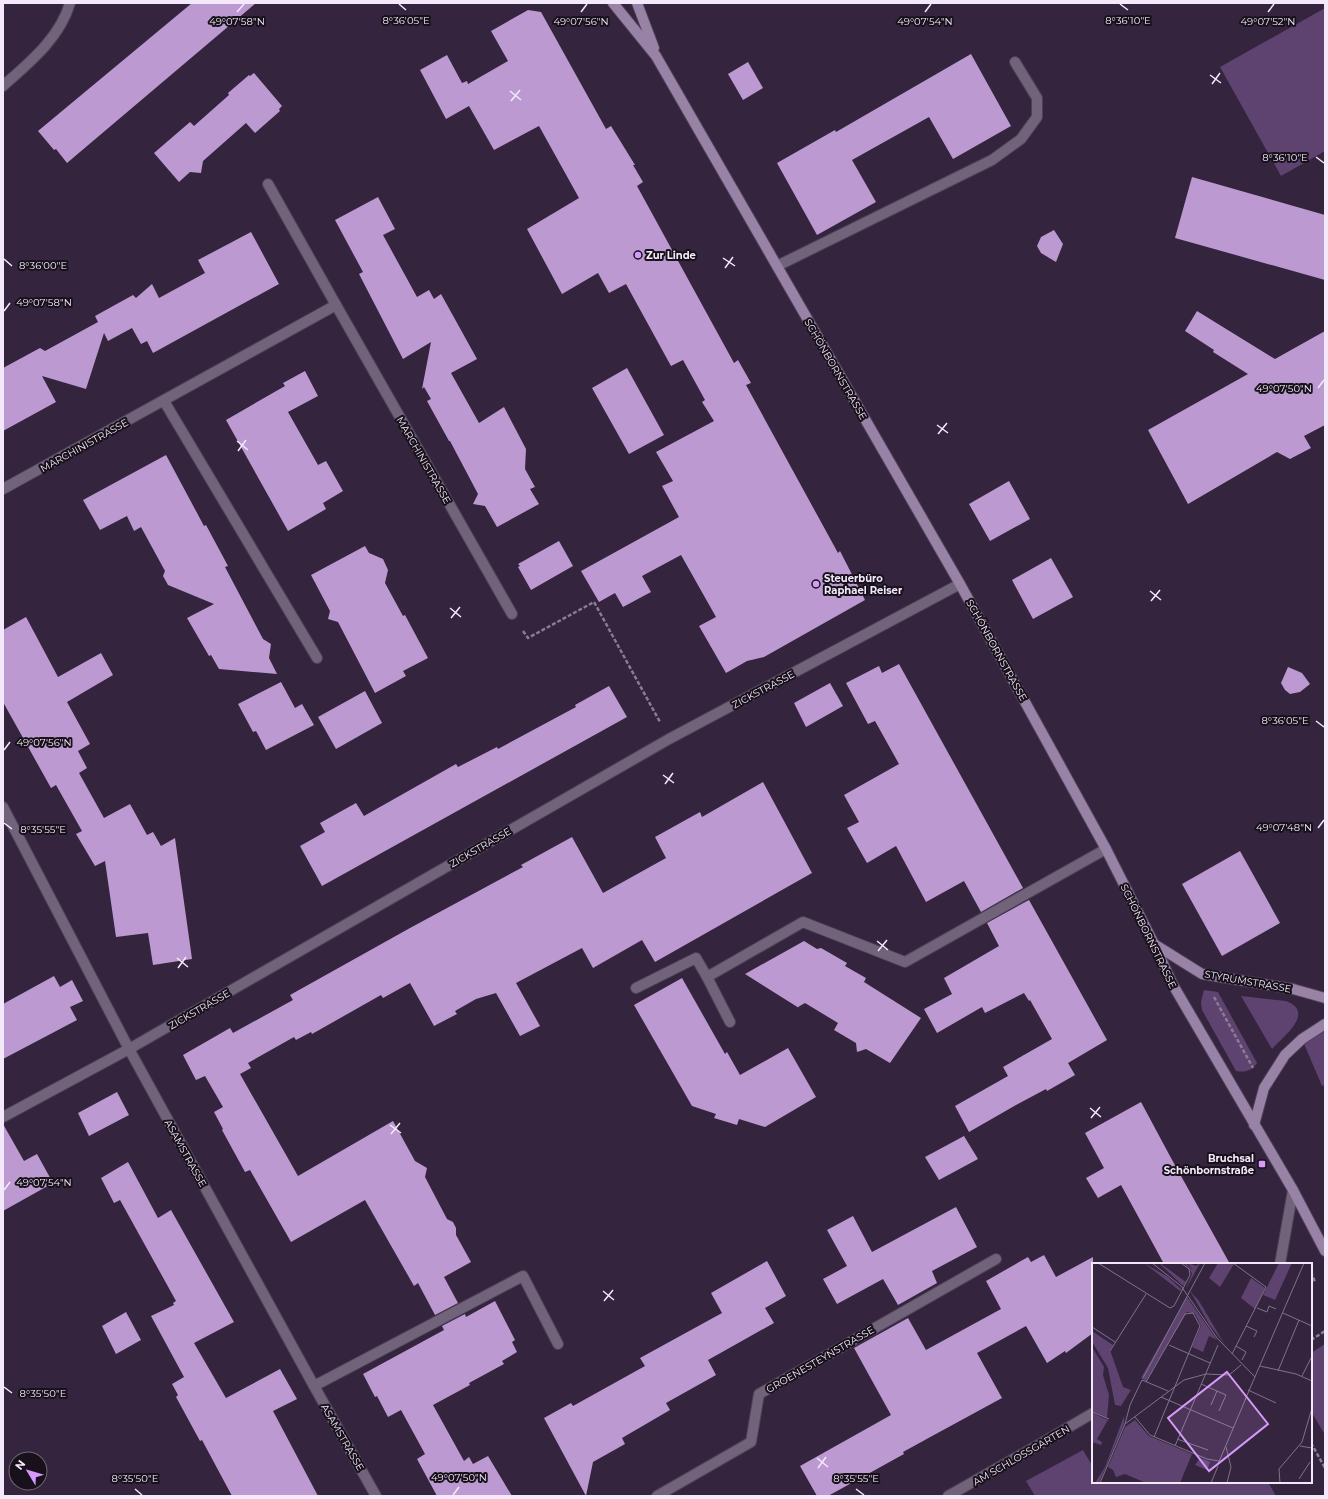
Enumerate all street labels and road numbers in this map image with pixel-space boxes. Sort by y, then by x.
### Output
street label: SCHÖNBORNSTRASSE [801,316,870,422]
street label: MARCHINISTRASSE [393,414,454,506]
street label: MARCHINISTRASSE [38,416,131,475]
street label: SCHÖNBORNSTRASSE [963,597,1030,704]
street label: ZICKSTRASSE [730,667,797,711]
street label: ZICKSTRASSE [447,824,514,870]
street label: SCHÖNBORNSTRASSE [1118,882,1180,991]
street label: STYRUMSTRASSE [1204,967,1293,996]
street label: ZICKSTRASSE [166,986,233,1032]
street label: ASAMSTRASSE [162,1117,210,1190]
street label: GROENESTEYNSTRASSE [764,1323,877,1396]
street label: ASAMSTRASSE [318,1401,367,1473]
street label: AM SCHLOSSGARTEN [970,1422,1072,1488]

